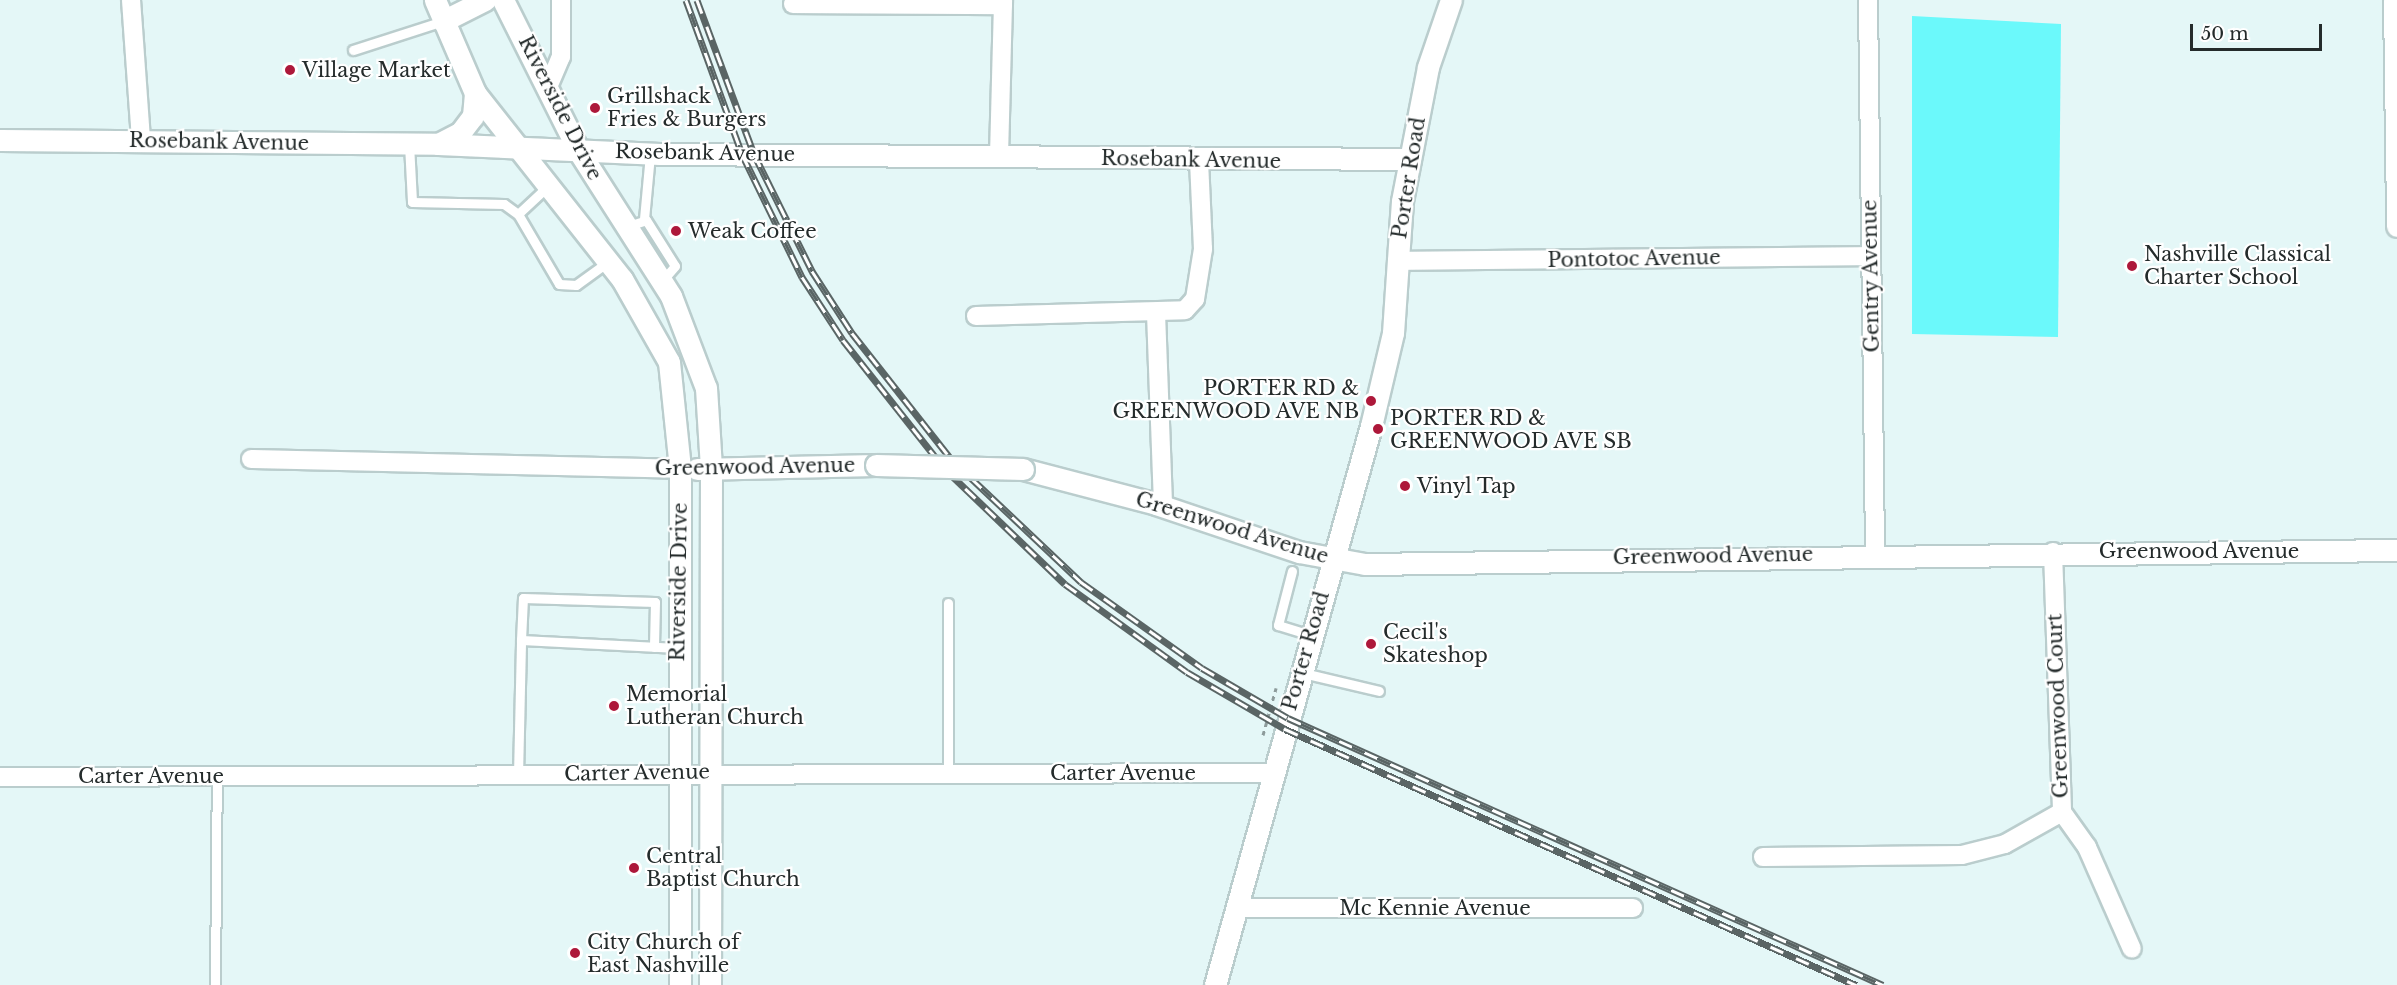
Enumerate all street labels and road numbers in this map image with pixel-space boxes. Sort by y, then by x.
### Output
street label: Riverside Drive [513,32,607,184]
street label: Porter Road [1388,115,1430,241]
street label: Rosebank Avenue [128,128,310,156]
street label: Rosebank Avenue [614,139,796,167]
street label: Rosebank Avenue [1100,146,1282,174]
street label: Gentry Avenue [1858,199,1884,353]
street label: Pontotoc Avenue [1547,245,1721,273]
street label: Greenwood Avenue [654,453,856,481]
street label: Greenwood Avenue [1132,487,1332,569]
street label: Riverside Drive [666,502,692,662]
street label: Greenwood Avenue [2098,539,2300,563]
street label: Greenwood Avenue [1612,542,1814,570]
street label: Porter Road [1277,588,1335,714]
street label: Greenwood Court [2043,613,2073,799]
street label: Carter Avenue [563,760,711,786]
street label: Carter Avenue [1049,761,1197,785]
street label: Carter Avenue [77,764,225,788]
street label: Mc Kennie Avenue [1339,896,1531,920]

